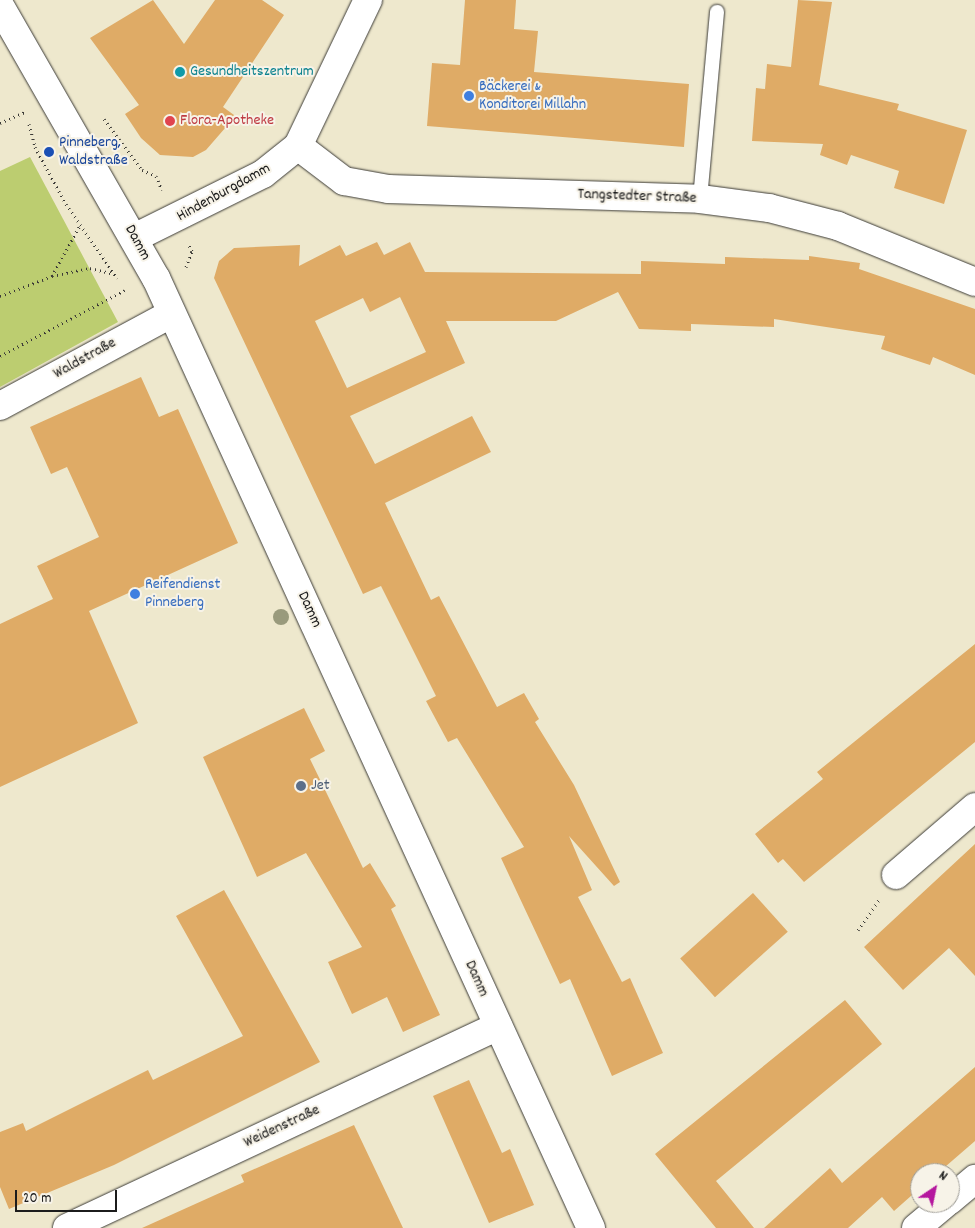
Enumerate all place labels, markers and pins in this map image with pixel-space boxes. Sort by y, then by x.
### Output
place label: Gesundheitszentrum [190,62,314,82]
marker: Gesundheitszentrum [174,66,186,78]
place label: Bäckerei & Konditorei Millahn [479,77,586,115]
marker: Bäckerei & Konditorei Millahn [463,90,475,102]
place label: Flora-Apotheke [180,111,274,131]
marker: Flora-Apotheke [164,115,176,127]
place label: Pinneberg, Waldstraße [59,133,128,171]
marker: Pinneberg, Waldstraße [43,146,55,158]
place label: Reifendienst Pinneberg [145,575,220,613]
marker: Reifendienst Pinneberg [129,588,141,600]
place label: Jet [311,776,330,796]
marker: Jet [295,780,307,792]

